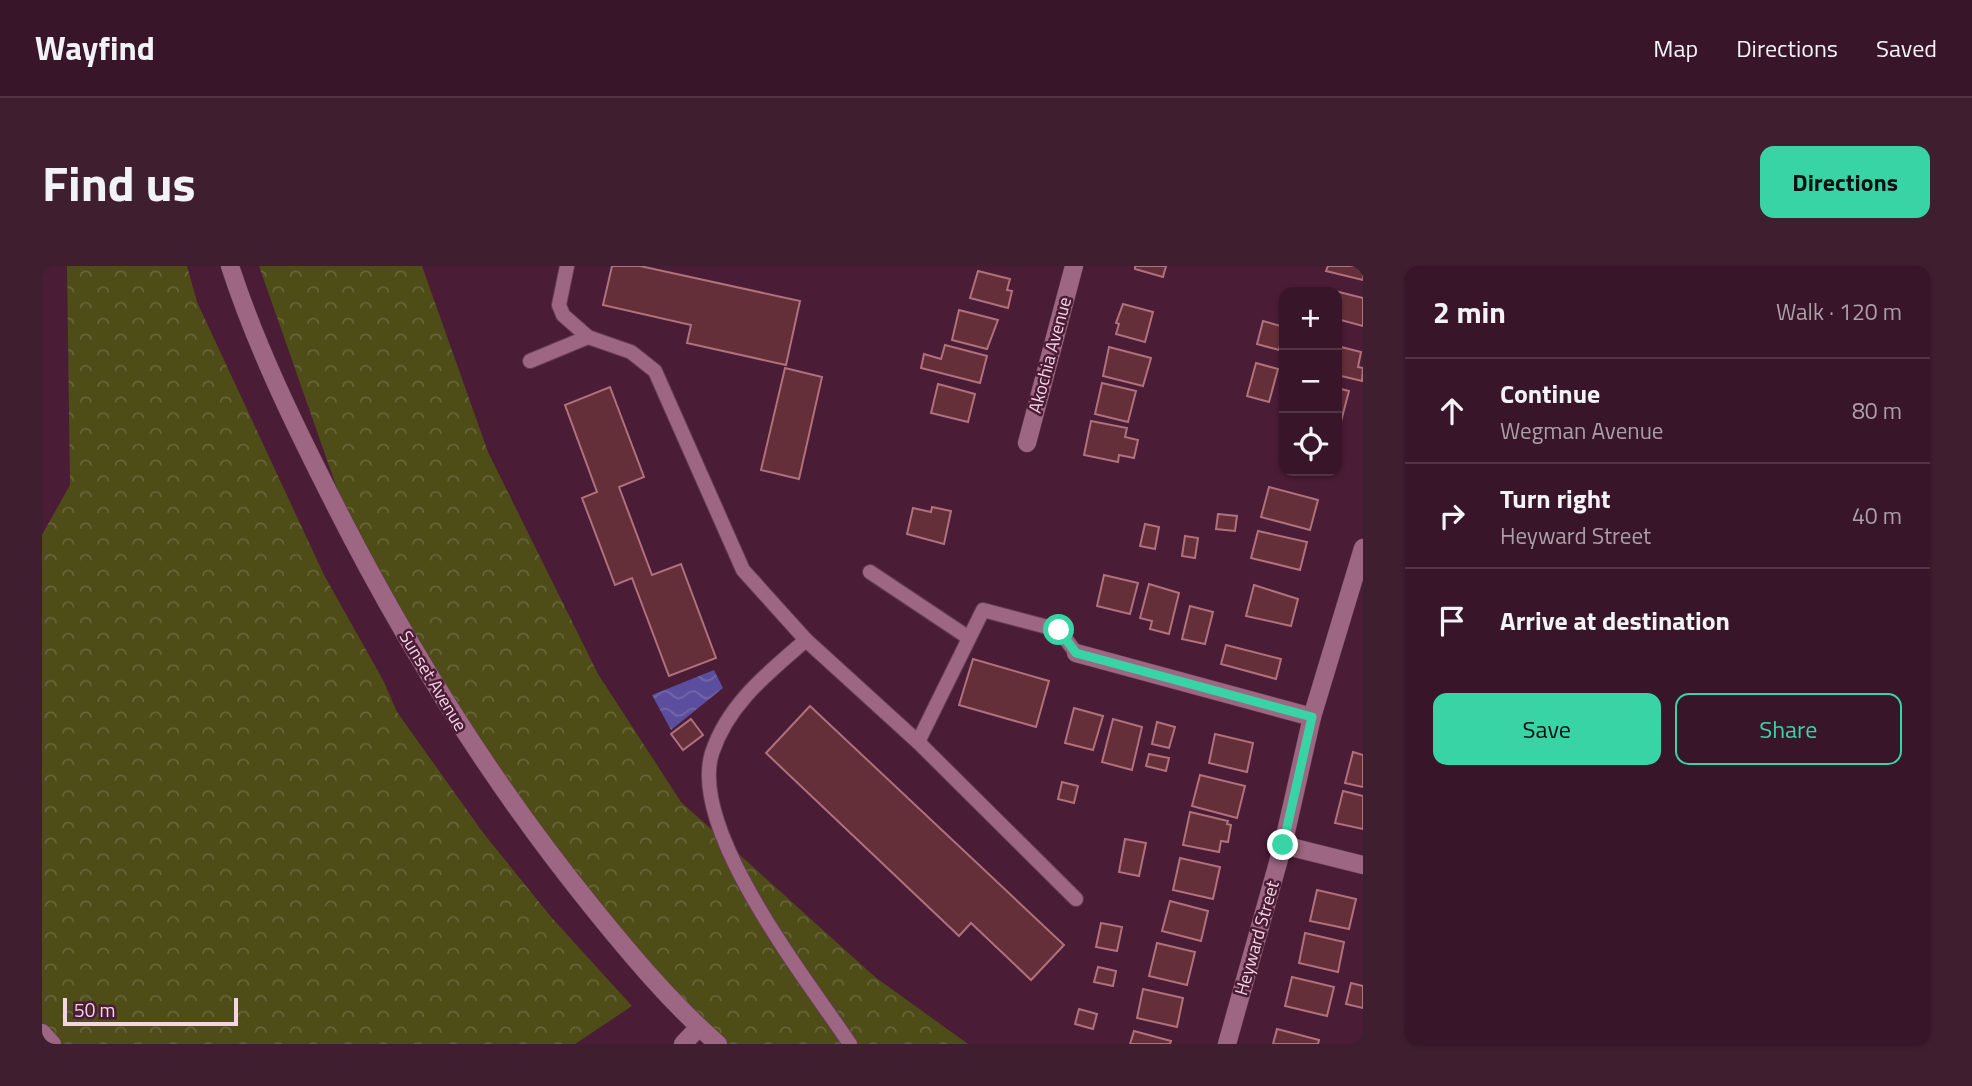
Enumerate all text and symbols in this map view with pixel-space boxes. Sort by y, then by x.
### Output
text: Wayfind [35,23,155,73]
text: Map [1653,30,1698,66]
text: Directions [1736,30,1838,66]
text: Saved [1876,30,1937,66]
text: Find us [42,145,196,220]
button: Directions [1760,146,1930,218]
map controls [1279,287,1342,476]
button: + [1279,287,1342,350]
text: 2 min [1433,289,1506,335]
street label: Akochia Avenue [1021,294,1078,416]
text: Walk · 120 m [1776,294,1902,329]
button: − [1279,350,1342,413]
text: Continue [1500,374,1600,413]
icon: ahead [1433,392,1471,430]
text: 80 m [1852,393,1902,428]
button: locate [1279,413,1342,476]
text: Wegman Avenue [1500,413,1663,448]
text: Turn right [1500,479,1611,518]
icon: right [1433,497,1471,535]
text: 40 m [1852,498,1902,533]
text: Heyward Street [1500,518,1651,553]
text: Arrive at destination [1500,601,1730,640]
icon: arrive [1433,602,1471,640]
route start [1043,614,1074,645]
street label: Sunset Avenue [393,625,474,736]
button: Save [1433,693,1661,765]
button: Share [1675,693,1902,765]
route end [1267,829,1298,860]
street label: Heyward Street [1227,877,1286,998]
scale bar [63,995,238,1027]
text: 50 m [74,995,115,1024]

